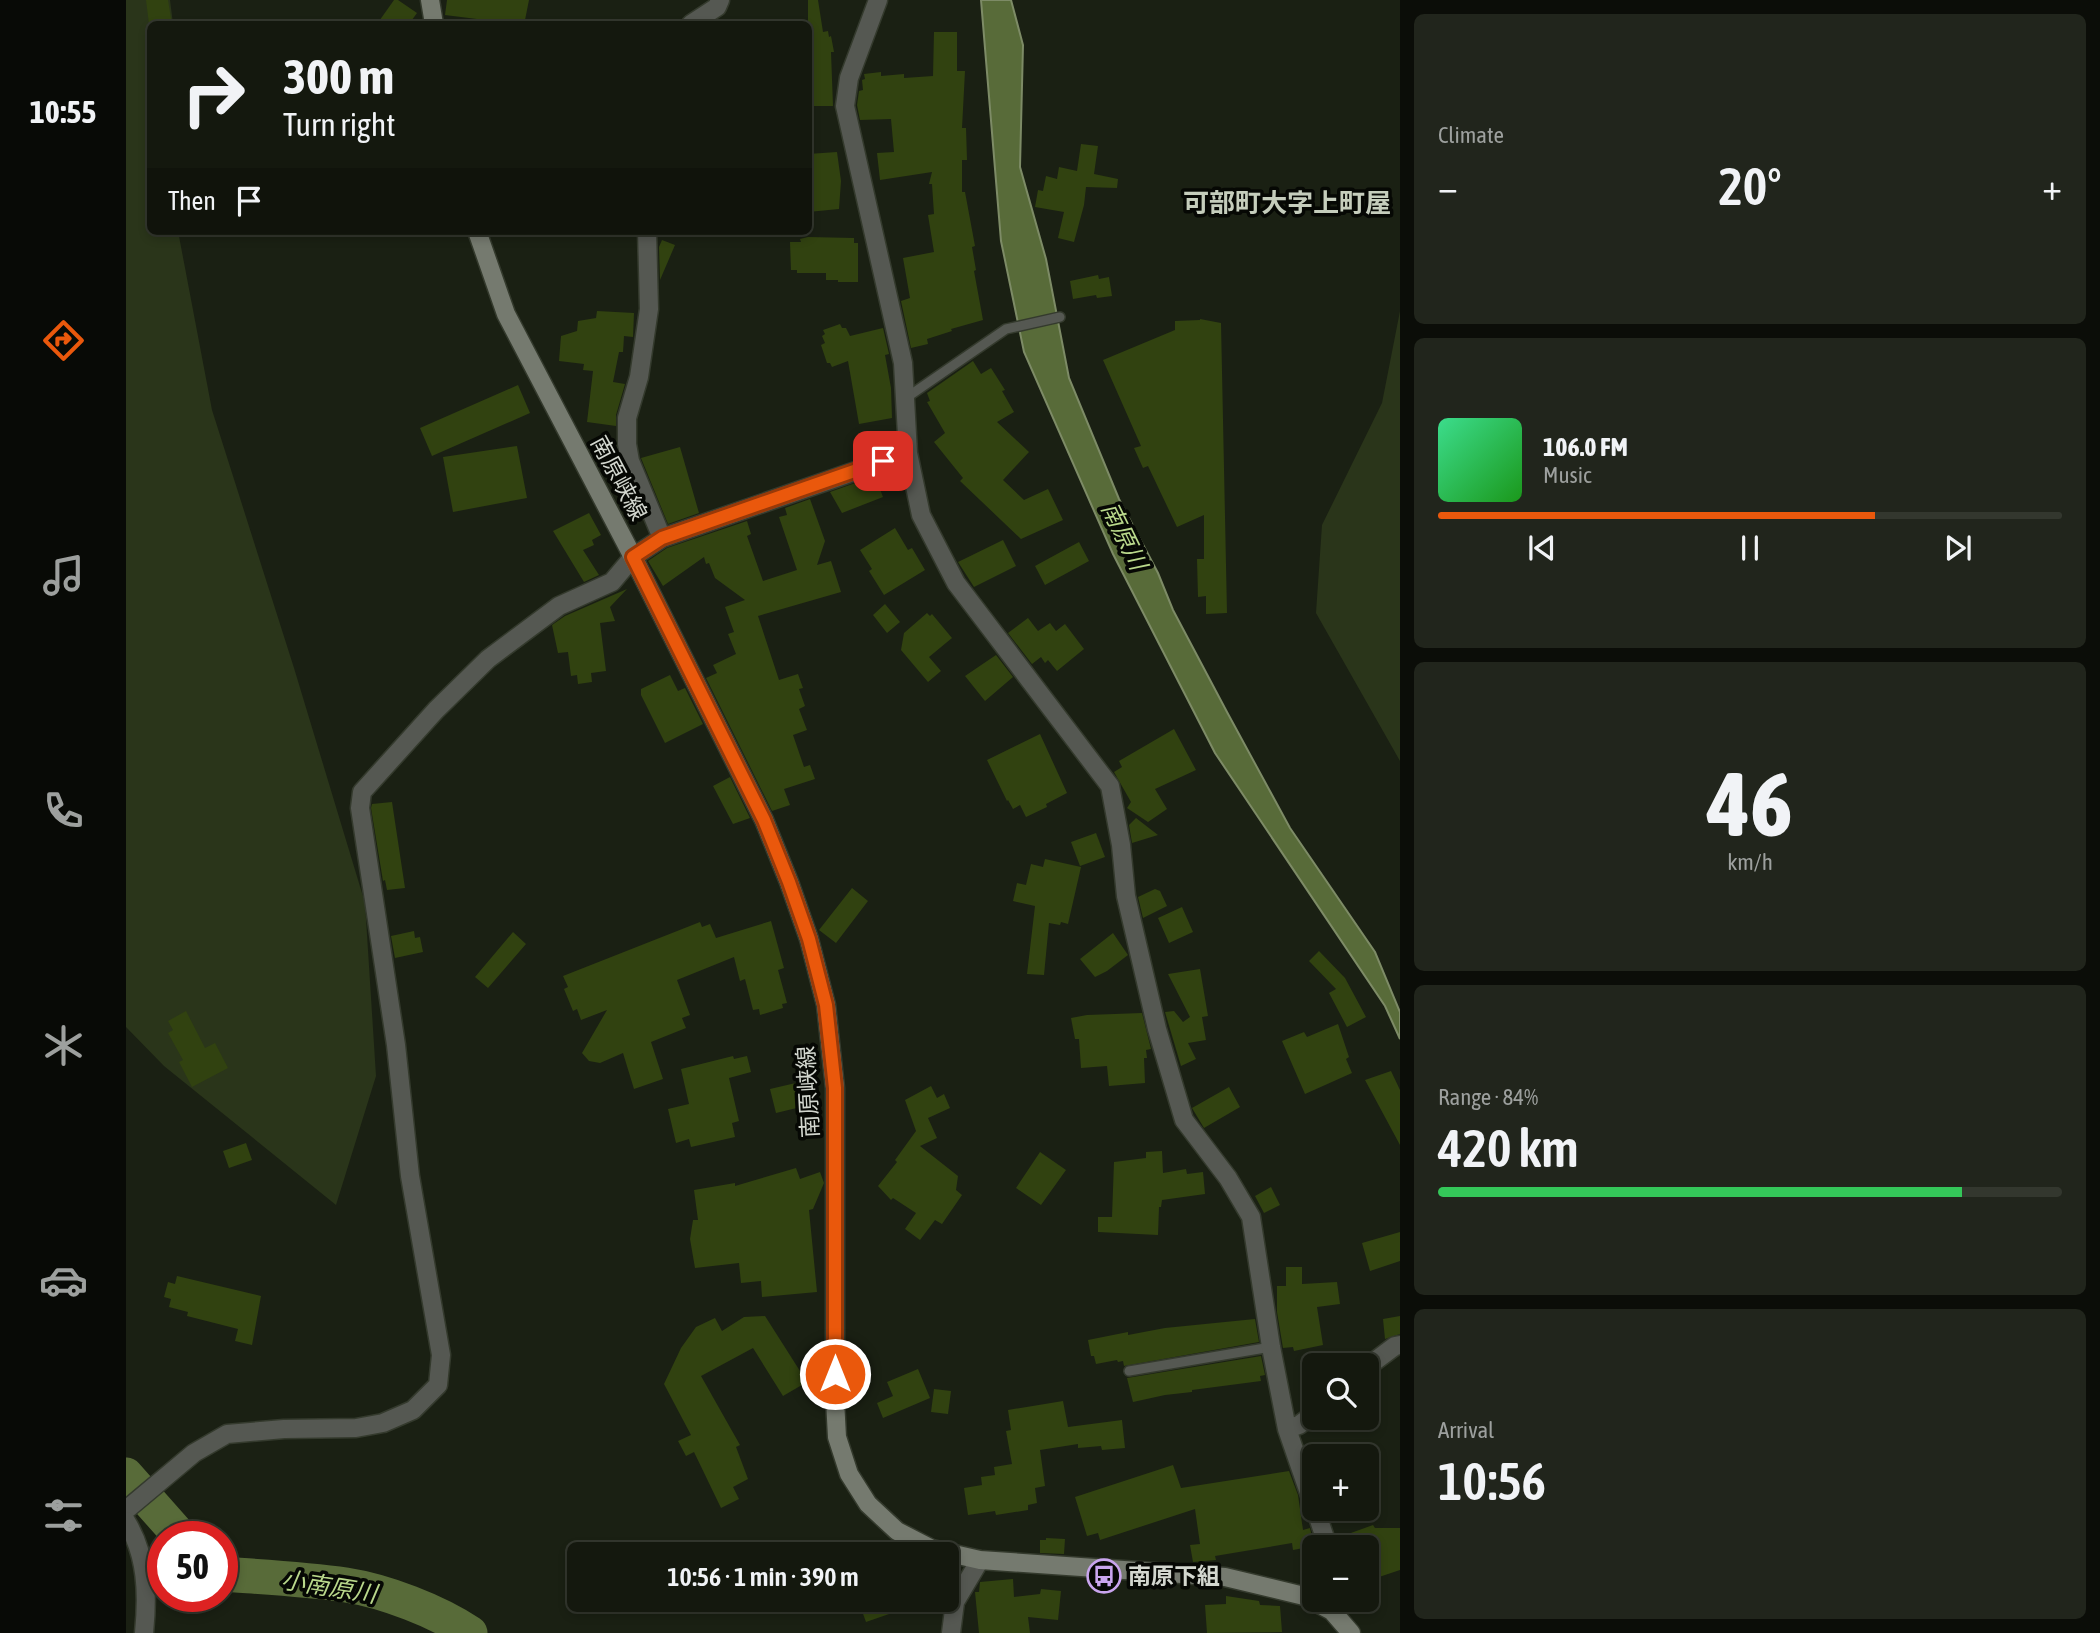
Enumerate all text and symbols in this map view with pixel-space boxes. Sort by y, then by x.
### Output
text: 300 m [283,48,394,104]
icon: right [168,49,259,140]
text: 10:55 [30,93,96,130]
text: Turn right [283,106,396,143]
text: Climate [1438,122,1504,148]
text: 20° [1718,156,1782,216]
text: − [1438,165,1458,208]
text: + [2042,165,2062,208]
icon: arrive [230,182,268,220]
text: Then [168,186,216,216]
district label: 可部町大字上町屋 [1183,188,1391,218]
icon: directions [39,316,88,365]
street label: 南原峡線 [586,431,652,525]
pin [853,431,913,491]
text: 106.0 FM [1543,432,1628,462]
icon: arrive [864,442,902,480]
text: Music [1543,462,1591,488]
water label: 南原川 [1097,498,1154,577]
icon: previous [1523,529,1561,567]
icon: pause [1731,529,1769,567]
icon: next [1939,529,1977,567]
icon: music [39,551,88,600]
text: 46 [1707,751,1793,855]
icon: phone [39,786,88,835]
text: km/h [1727,849,1773,875]
icon: climate [39,1021,88,1070]
street label: 南原峡線 [793,1045,823,1139]
text: Range · 84% [1438,1084,1538,1110]
text: 420 km [1438,1118,1579,1178]
icon: car [39,1256,88,1305]
position arrow [798,1337,872,1411]
map controls [1302,1353,1379,1612]
button: search [1302,1353,1379,1430]
text: Arrival [1438,1417,1494,1443]
button: + [1302,1444,1379,1521]
text: 10:56 [1438,1451,1546,1511]
icon: filters [39,1491,88,1540]
speed limit sign: 50 [147,1521,238,1612]
button: − [1302,1535,1379,1612]
bus stop icon: 南原下組 [1085,1557,1123,1595]
text: 10:56 · 1 min · 390 m [667,1562,859,1592]
place label: 南原下組 [1128,1563,1220,1589]
water label: 小南原川 [280,1566,382,1608]

